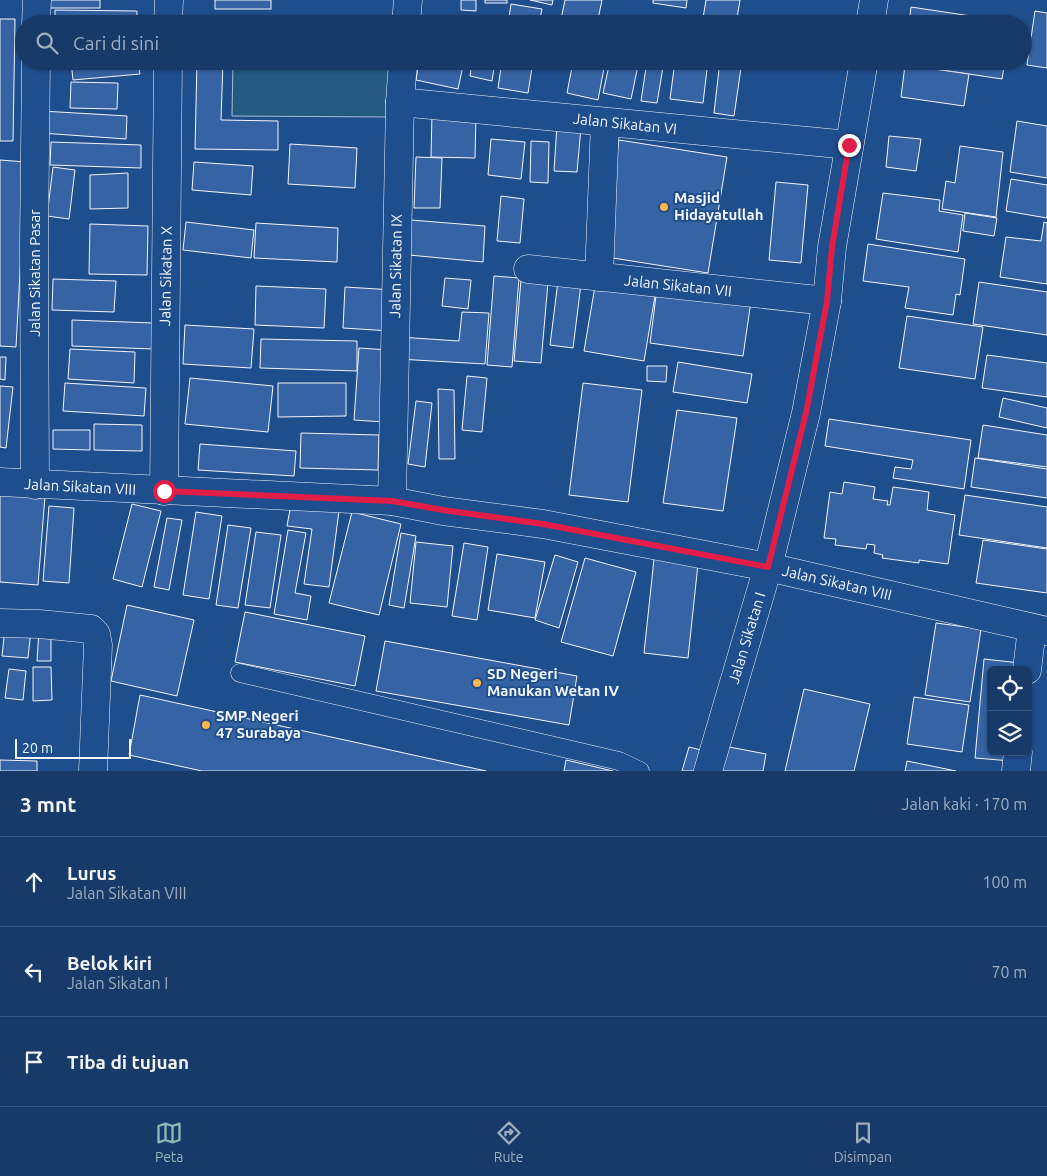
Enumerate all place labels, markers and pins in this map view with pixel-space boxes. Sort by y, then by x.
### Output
place label: Masjid Hidayatullah [674,189,763,223]
marker: Masjid Hidayatullah [658,201,670,213]
place label: SD Negeri Manukan Wetan IV [487,665,619,699]
marker: SD Negeri Manukan Wetan IV [471,677,483,689]
place label: SMP Negeri 47 Surabaya [216,707,301,741]
marker: SMP Negeri 47 Surabaya [200,719,212,731]

